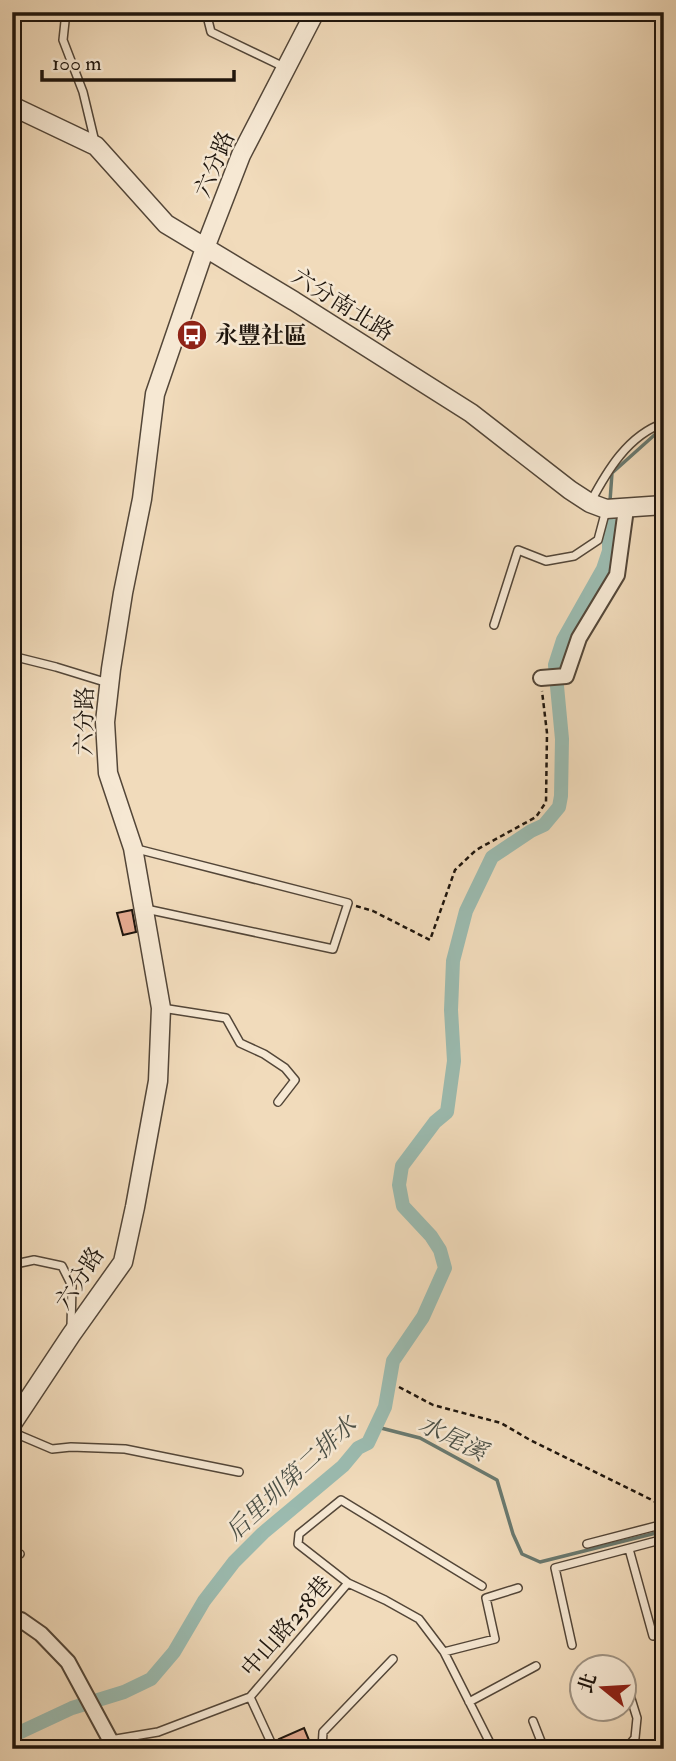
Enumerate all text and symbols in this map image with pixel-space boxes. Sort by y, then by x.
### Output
scale bar [42,38,234,82]
text: 100 m [52,50,102,77]
street label: 六分路 [188,127,241,202]
street label: 六分南北路 [286,262,399,347]
bus stop icon: 永豐社區 [175,318,209,352]
place label: 永豐社區 [215,321,307,350]
street label: 六分路 [69,686,100,756]
street label: 六分路 [48,1241,110,1315]
water label: 后里圳第二排水 [219,1408,365,1547]
water label: 水尾溪 [414,1409,495,1469]
street label: 中山路258巷 [235,1570,338,1683]
north arrow [568,1652,638,1722]
text: 北 [573,1670,602,1696]

